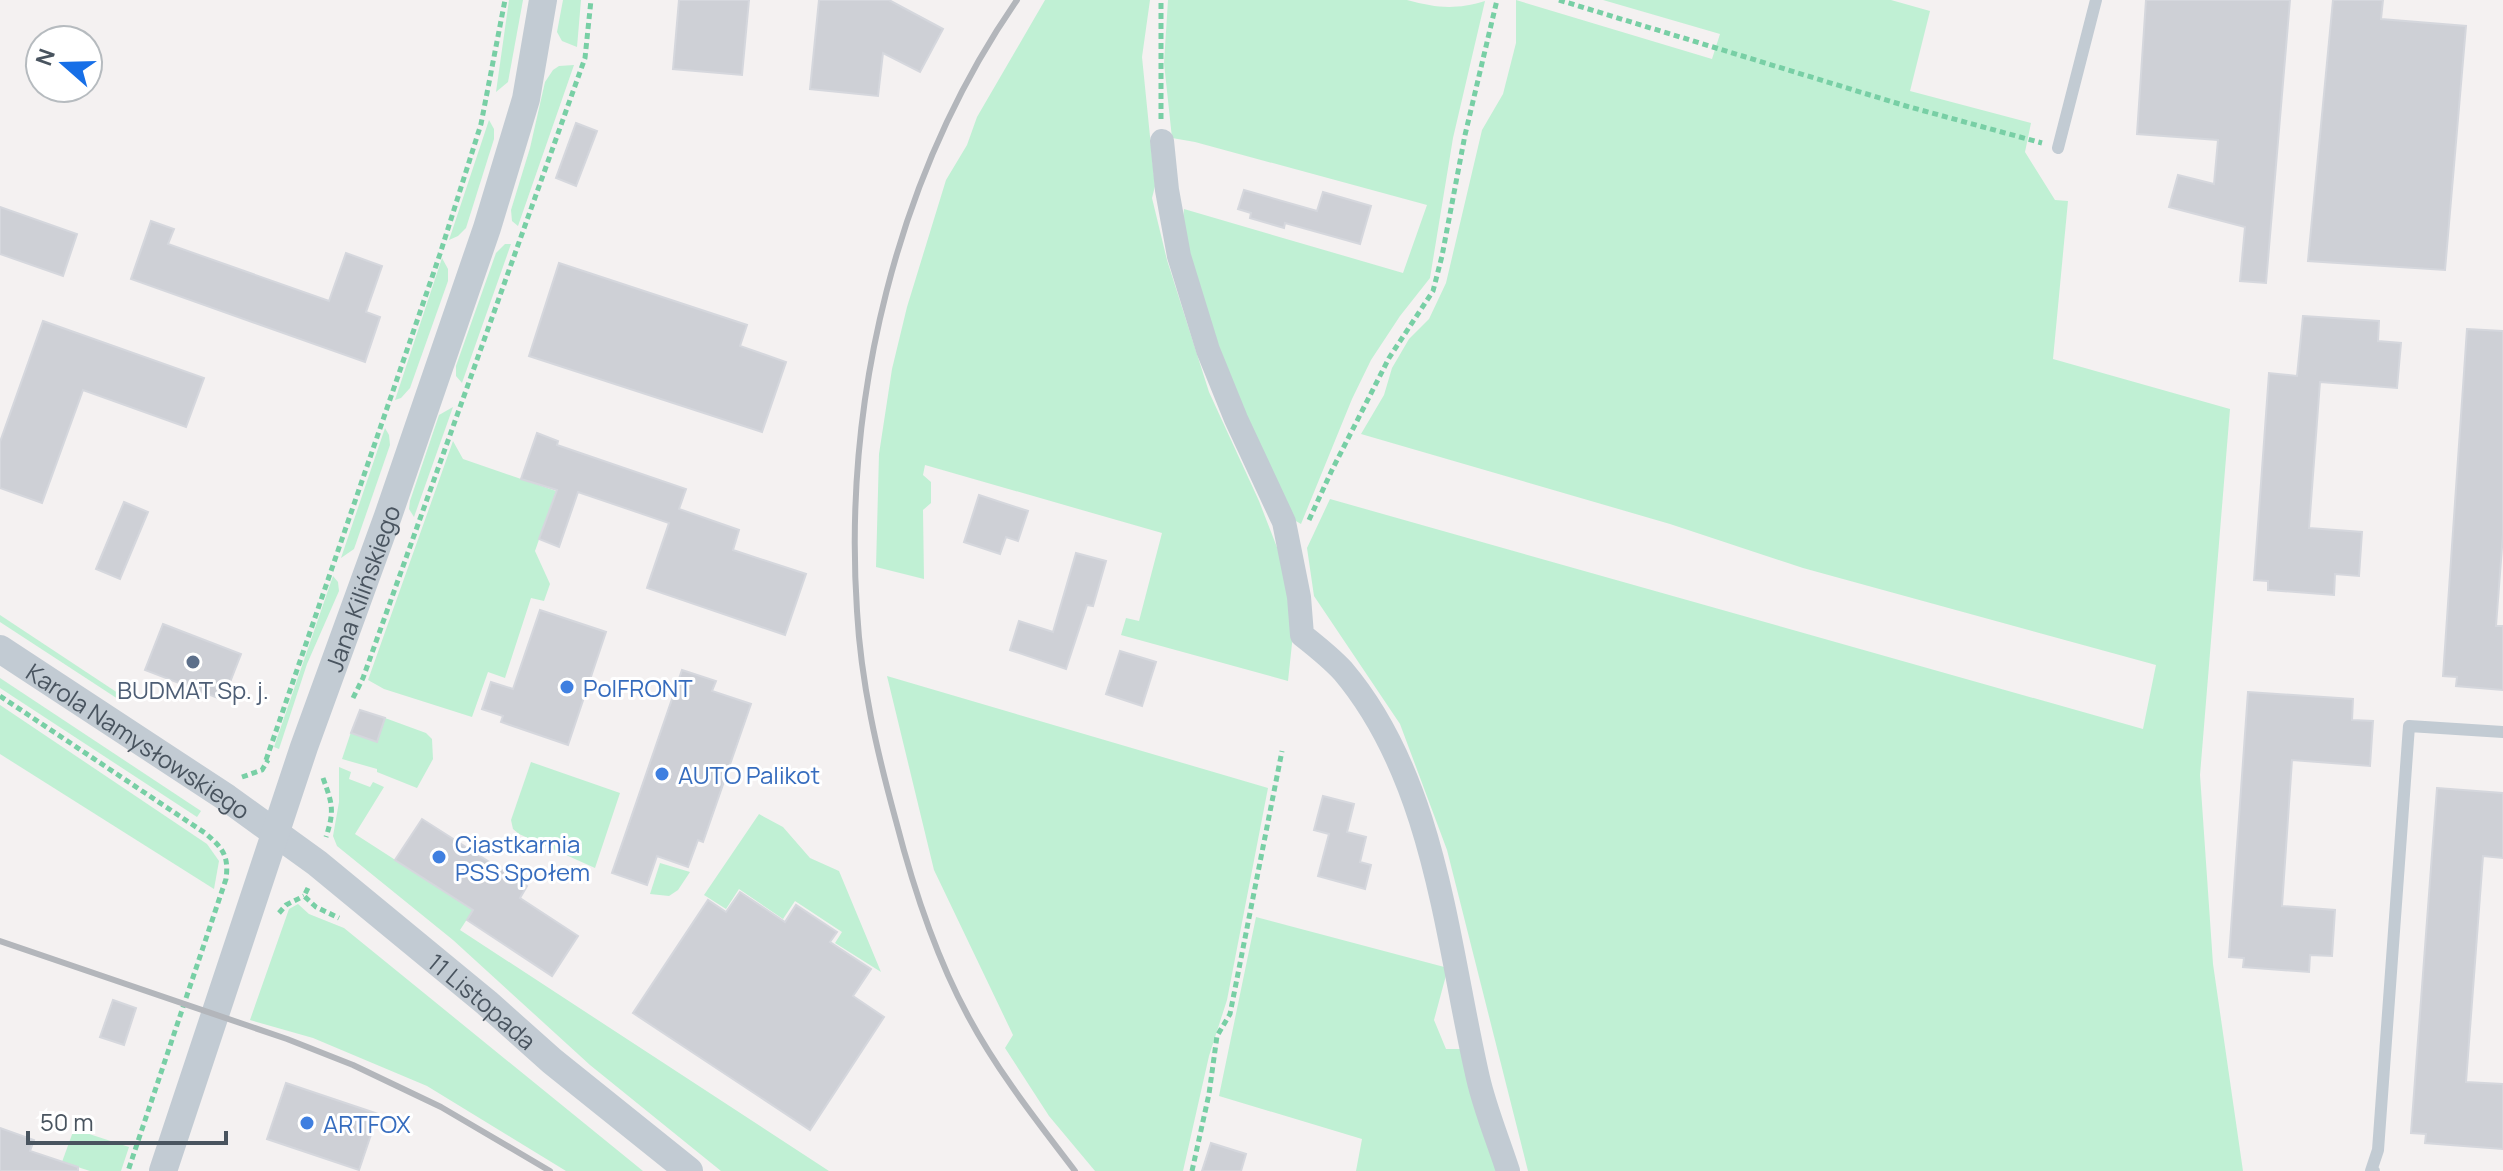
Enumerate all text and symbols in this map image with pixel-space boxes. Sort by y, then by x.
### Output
north arrow [24,24,104,104]
text: N [28,45,62,70]
street label: Jana Kilińskiego [316,500,407,676]
marker: BUDMAT Sp. j. [184,653,202,671]
street label: Karola Namysłowskiego [20,654,257,826]
place label: PolFRONT [583,671,693,704]
place label: BUDMAT Sp. j. [117,673,269,706]
marker: PolFRONT [558,678,576,696]
place label: AUTO Palikot [678,758,820,791]
marker: AUTO Palikot [653,765,671,783]
place label: Ciastkarnia PSS Społem [455,827,590,888]
marker: Ciastkarnia PSS Społem [430,848,448,866]
street label: 11 Listopada [422,945,544,1056]
scale bar [28,1095,226,1145]
text: 50 m [40,1105,94,1138]
place label: ARTFOX [323,1107,411,1140]
marker: ARTFOX [298,1114,316,1132]

